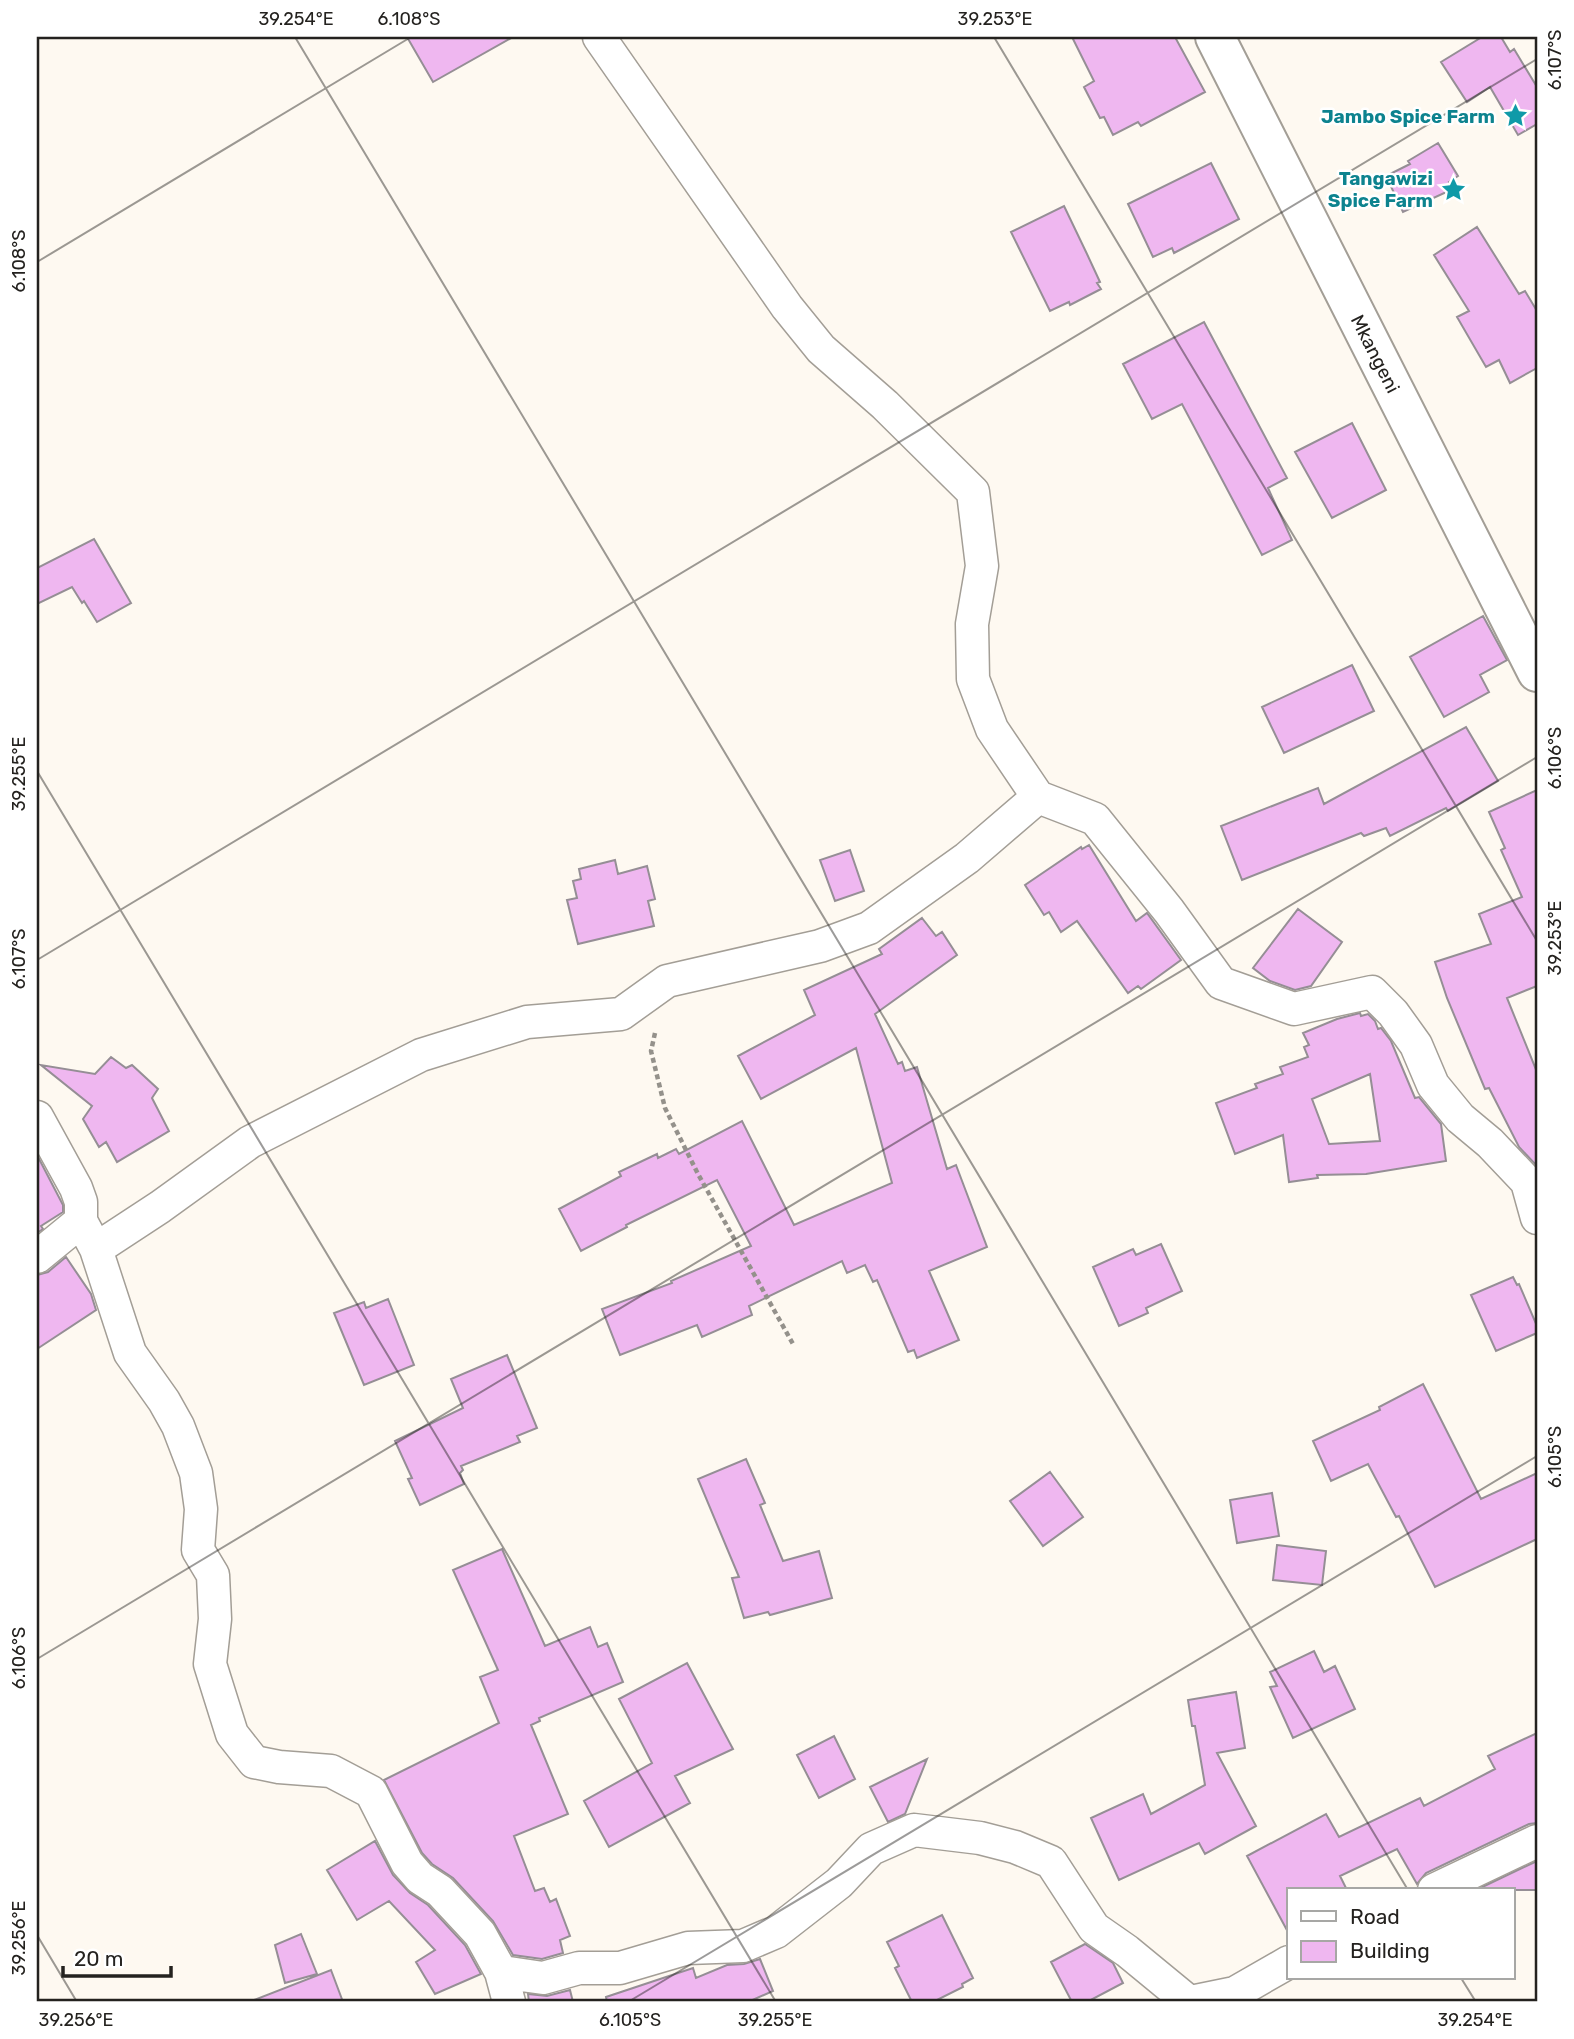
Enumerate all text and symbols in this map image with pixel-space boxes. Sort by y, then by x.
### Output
text: 39.254°E [258,8,334,30]
text: 6.108°S [378,8,440,30]
text: 39.253°E [958,8,1032,30]
text: 6.107°S [1544,30,1566,90]
place icon: Jambo Spice Farm [1501,102,1529,130]
place label: Jambo Spice Farm [1321,105,1495,128]
place label: Tangawizi Spice Farm [1328,167,1433,212]
place icon: Tangawizi Spice Farm [1439,175,1467,203]
text: 6.108°S [8,230,30,292]
street label: Mkangeni [1346,311,1405,397]
text: 6.106°S [1544,727,1566,789]
text: 39.255°E [8,737,30,811]
text: 39.253°E [1544,901,1566,975]
text: 6.107°S [8,929,30,989]
text: 6.105°S [1544,1426,1566,1488]
text: 6.106°S [8,1627,30,1689]
legend [1287,1888,1514,1980]
text: 39.256°E [8,1901,30,1975]
text: Road [1350,1904,1400,1929]
scale bar [63,1934,172,1978]
text: Building [1350,1938,1430,1963]
text: 20 m [74,1946,123,1971]
text: 39.256°E [39,2009,113,2031]
text: 6.105°S [599,2009,661,2031]
text: 39.255°E [738,2009,812,2031]
text: 39.254°E [1437,2009,1513,2031]

